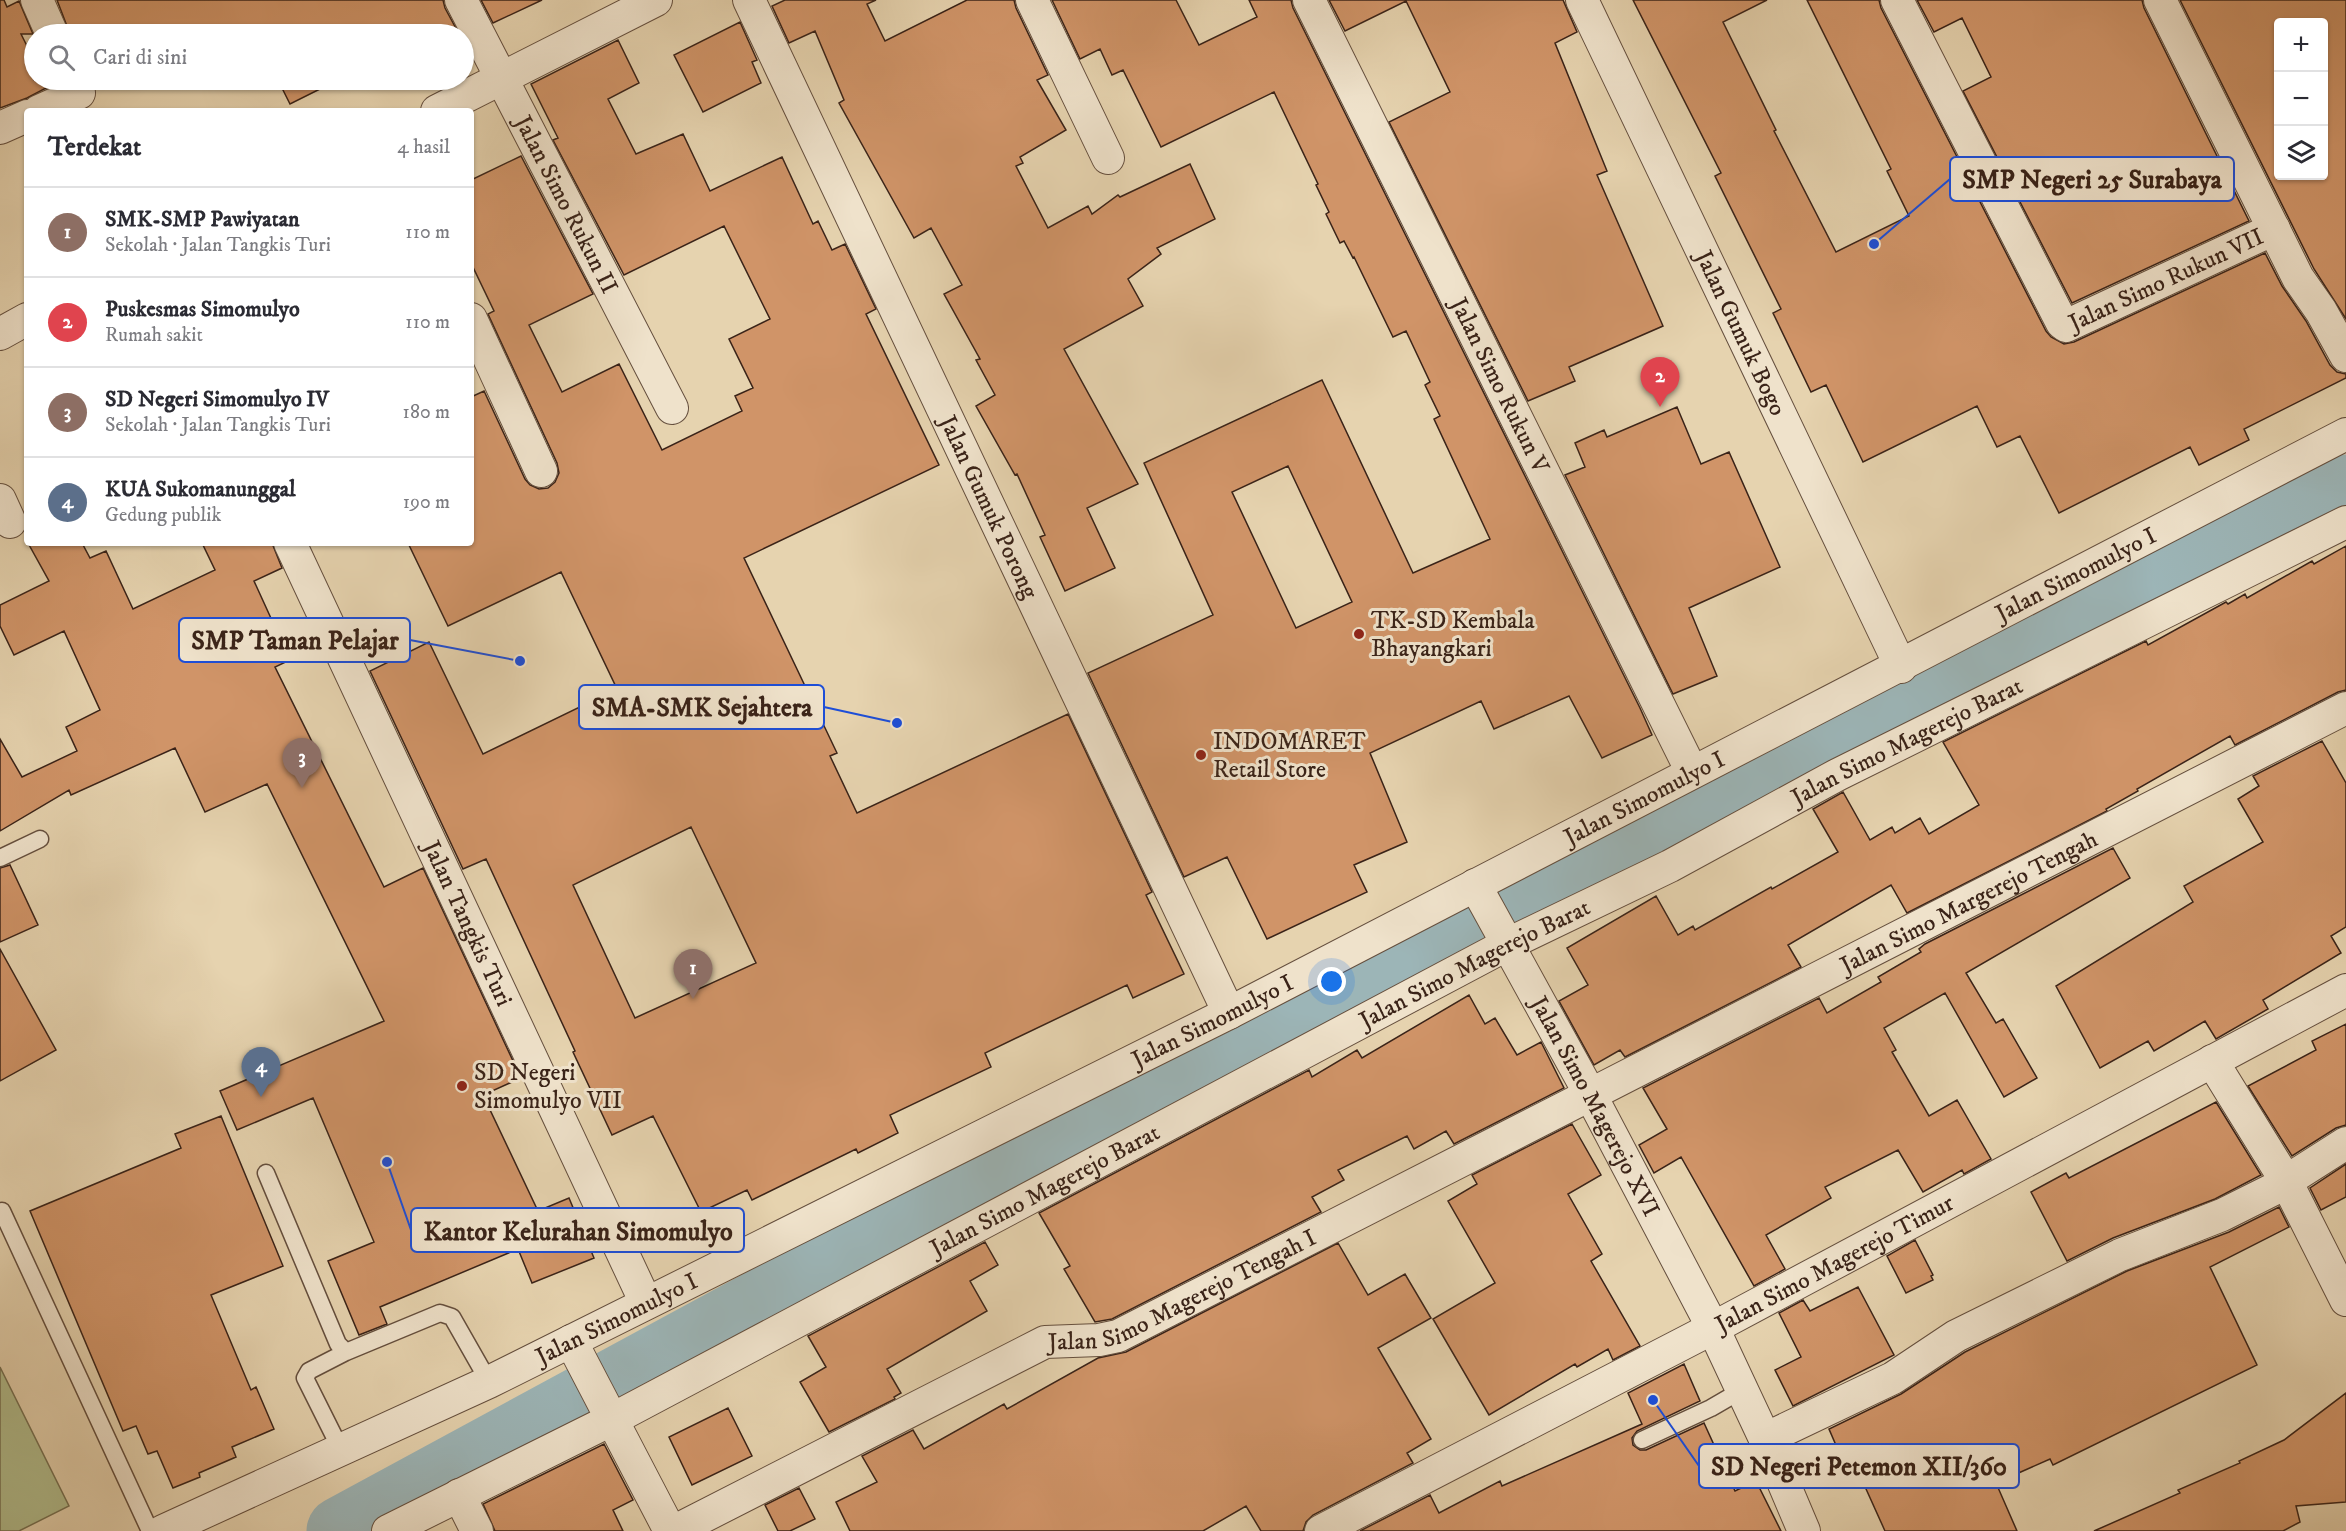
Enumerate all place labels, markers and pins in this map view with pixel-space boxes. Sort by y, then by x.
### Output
callout: SMP Negeri 25 Surabaya [1950,157,2234,201]
pin: 2 [1640,358,1680,407]
place label: TK-SD Kembala Bhayangkari [1371,606,1536,664]
callout: SMP Taman Pelajar [179,618,410,662]
marker: TK-SD Kembala Bhayangkari [1352,627,1366,641]
callout: SMA-SMK Sejahtera [579,685,824,729]
place label: INDOMARET Retail Store [1213,727,1366,785]
pin: 3 [282,738,322,788]
marker: INDOMARET Retail Store [1194,748,1208,762]
pin: 1 [674,950,712,999]
pin: 4 [242,1048,280,1097]
place label: SD Negeri Simomulyo VII [474,1058,622,1116]
marker: SD Negeri Simomulyo VII [455,1079,469,1093]
callout: Kantor Kelurahan Simomulyo [411,1208,744,1252]
callout: SD Negeri Petemon XII/360 [1699,1444,2019,1488]

